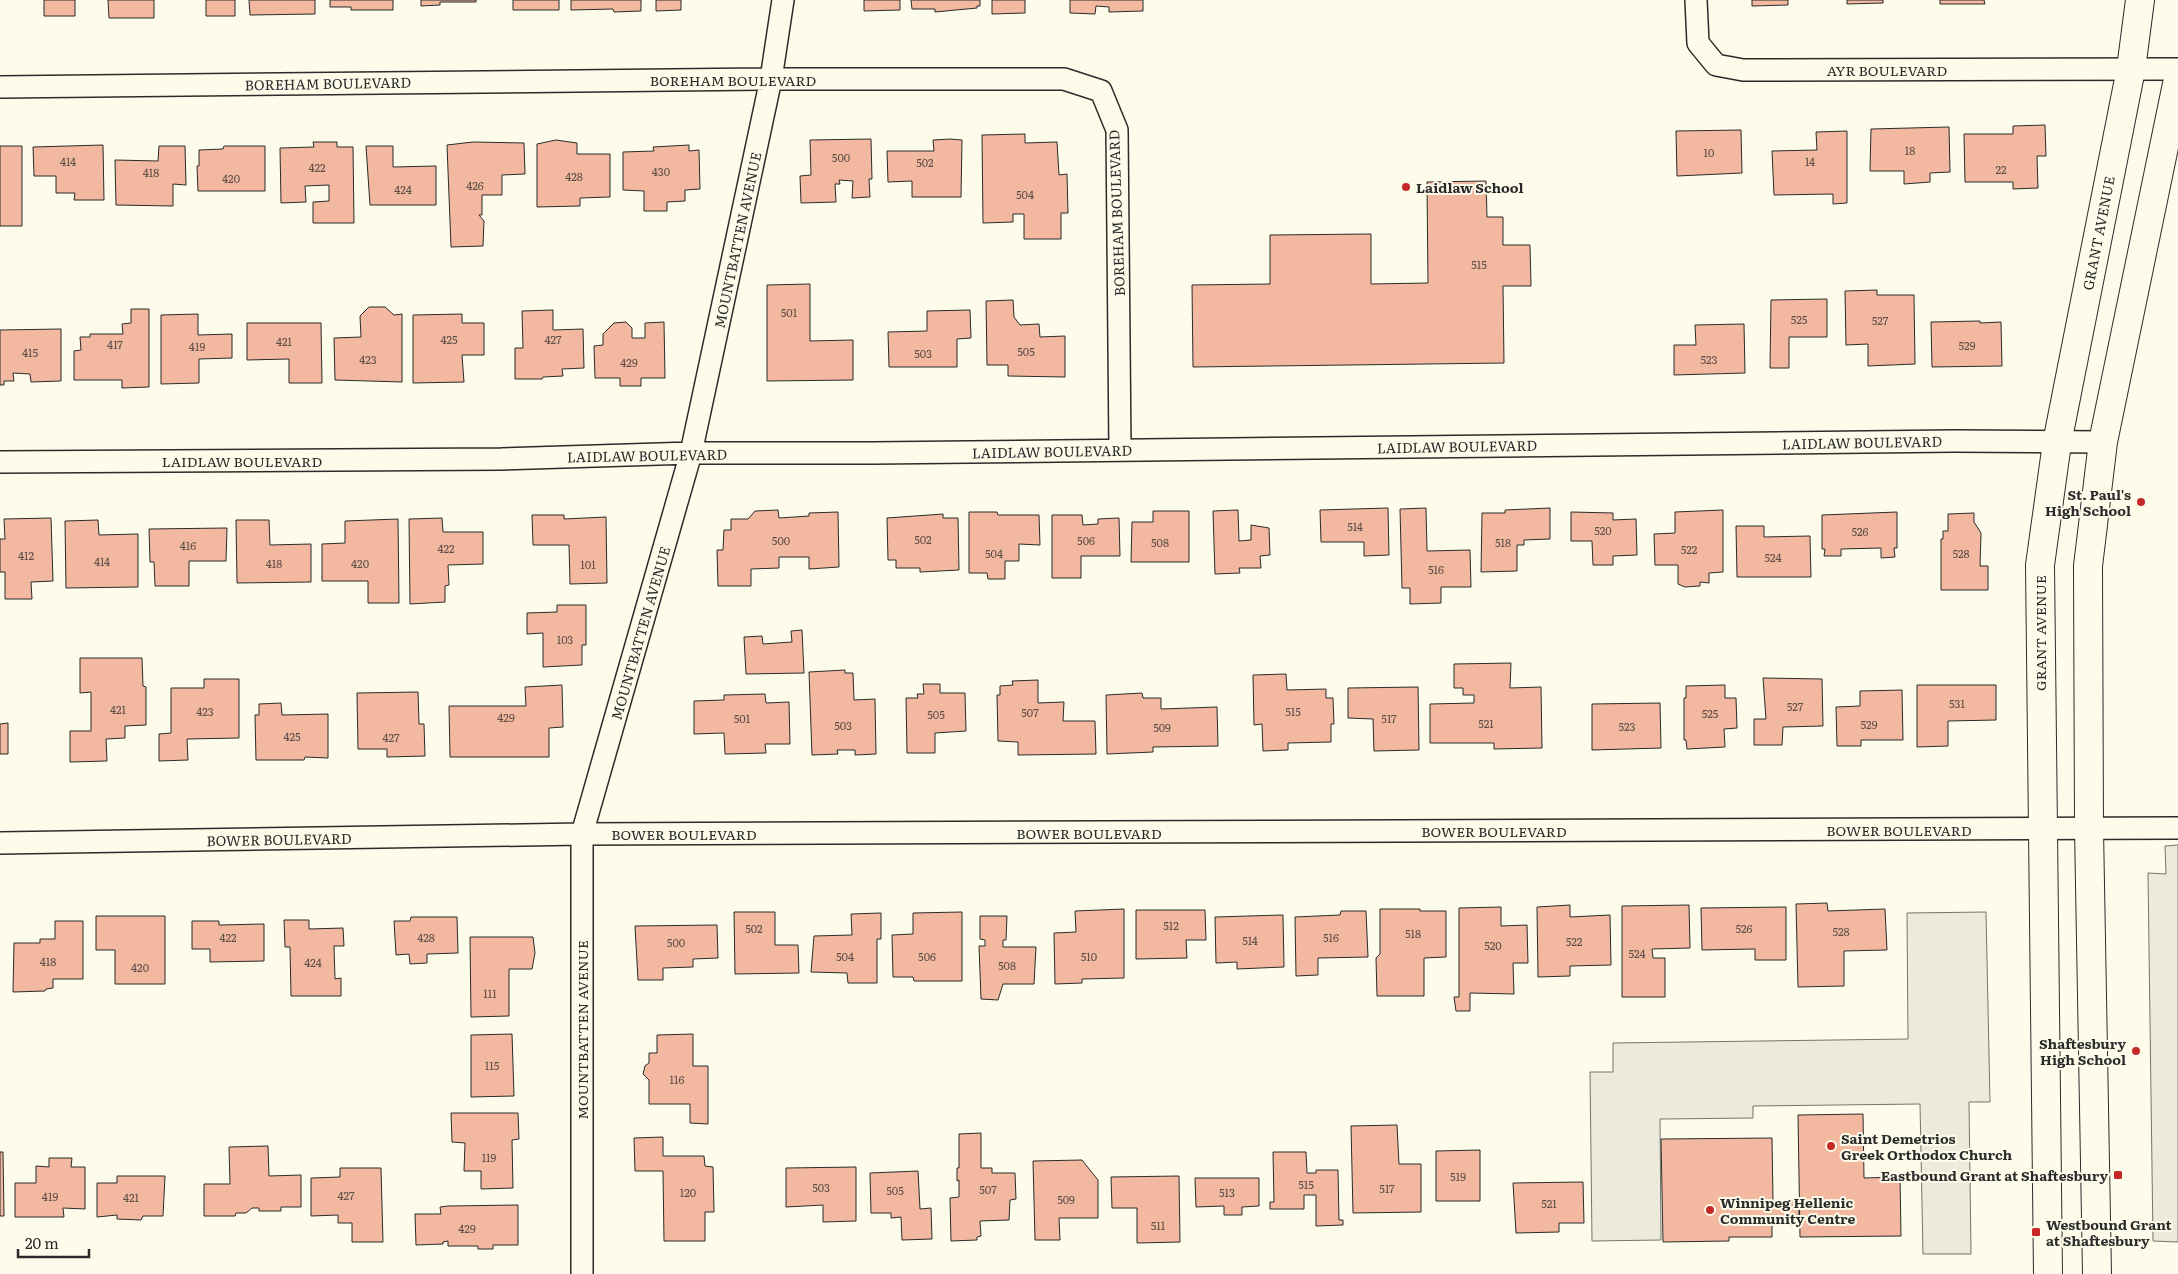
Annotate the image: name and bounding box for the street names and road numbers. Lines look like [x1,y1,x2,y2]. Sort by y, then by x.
street label: AYR BOULEVARD [1827,60,1947,80]
street label: BOREHAM BOULEVARD [650,70,817,90]
street label: BOREHAM BOULEVARD [245,72,412,94]
street label: BOREHAM BOULEVARD [1103,129,1129,297]
street label: MOUNTBATTEN AVENUE [709,150,765,330]
street label: GRANT AVENUE [2077,174,2119,292]
street label: LAIDLAW BOULEVARD [1782,431,1943,453]
street label: LAIDLAW BOULEVARD [1377,435,1538,457]
street label: LAIDLAW BOULEVARD [972,440,1133,462]
street label: LAIDLAW BOULEVARD [567,444,728,466]
street label: LAIDLAW BOULEVARD [162,451,322,471]
street label: MOUNTBATTEN AVENUE [606,544,674,722]
street label: GRANT AVENUE [2030,575,2050,691]
street label: BOWER BOULEVARD [1826,820,1972,840]
street label: BOWER BOULEVARD [1421,821,1567,841]
street label: BOWER BOULEVARD [1016,823,1162,843]
street label: BOWER BOULEVARD [611,824,757,844]
street label: BOWER BOULEVARD [206,828,352,850]
street label: MOUNTBATTEN AVENUE [572,940,592,1120]

